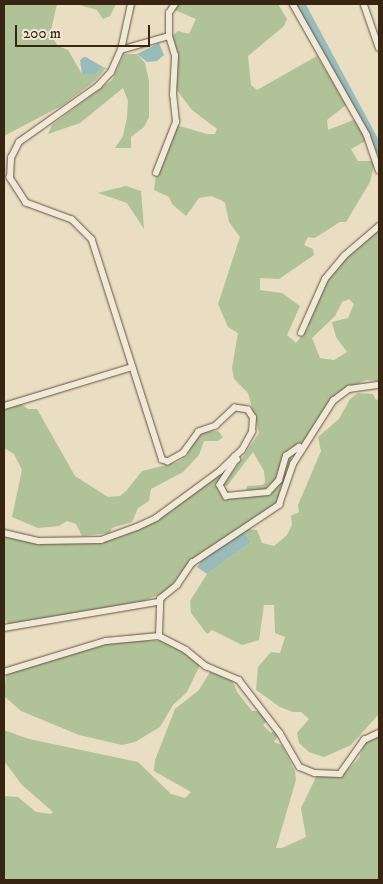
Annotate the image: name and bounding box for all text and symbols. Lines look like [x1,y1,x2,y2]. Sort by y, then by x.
scale bar [18,15,152,47]
text: 200 m [23,24,61,43]

